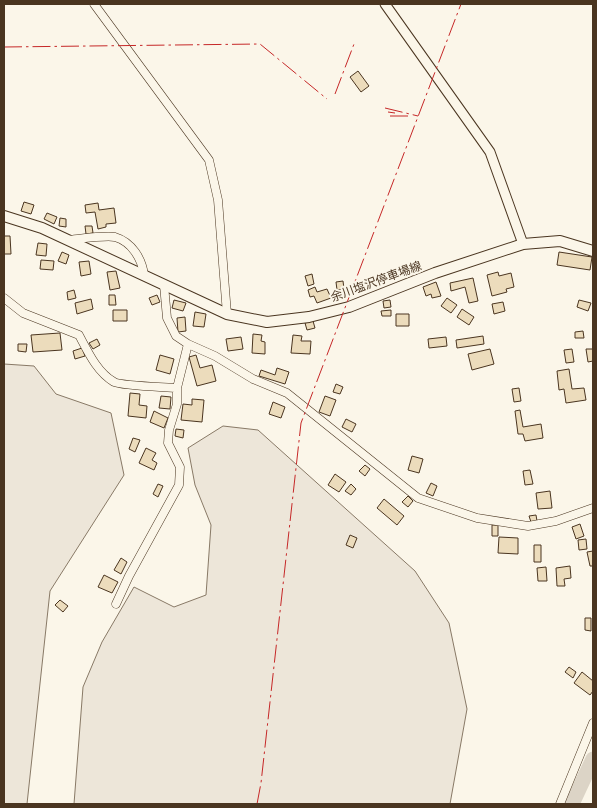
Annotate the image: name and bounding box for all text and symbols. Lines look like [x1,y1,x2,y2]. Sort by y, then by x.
street label: 余川塩沢停車場線 [328,258,424,304]

